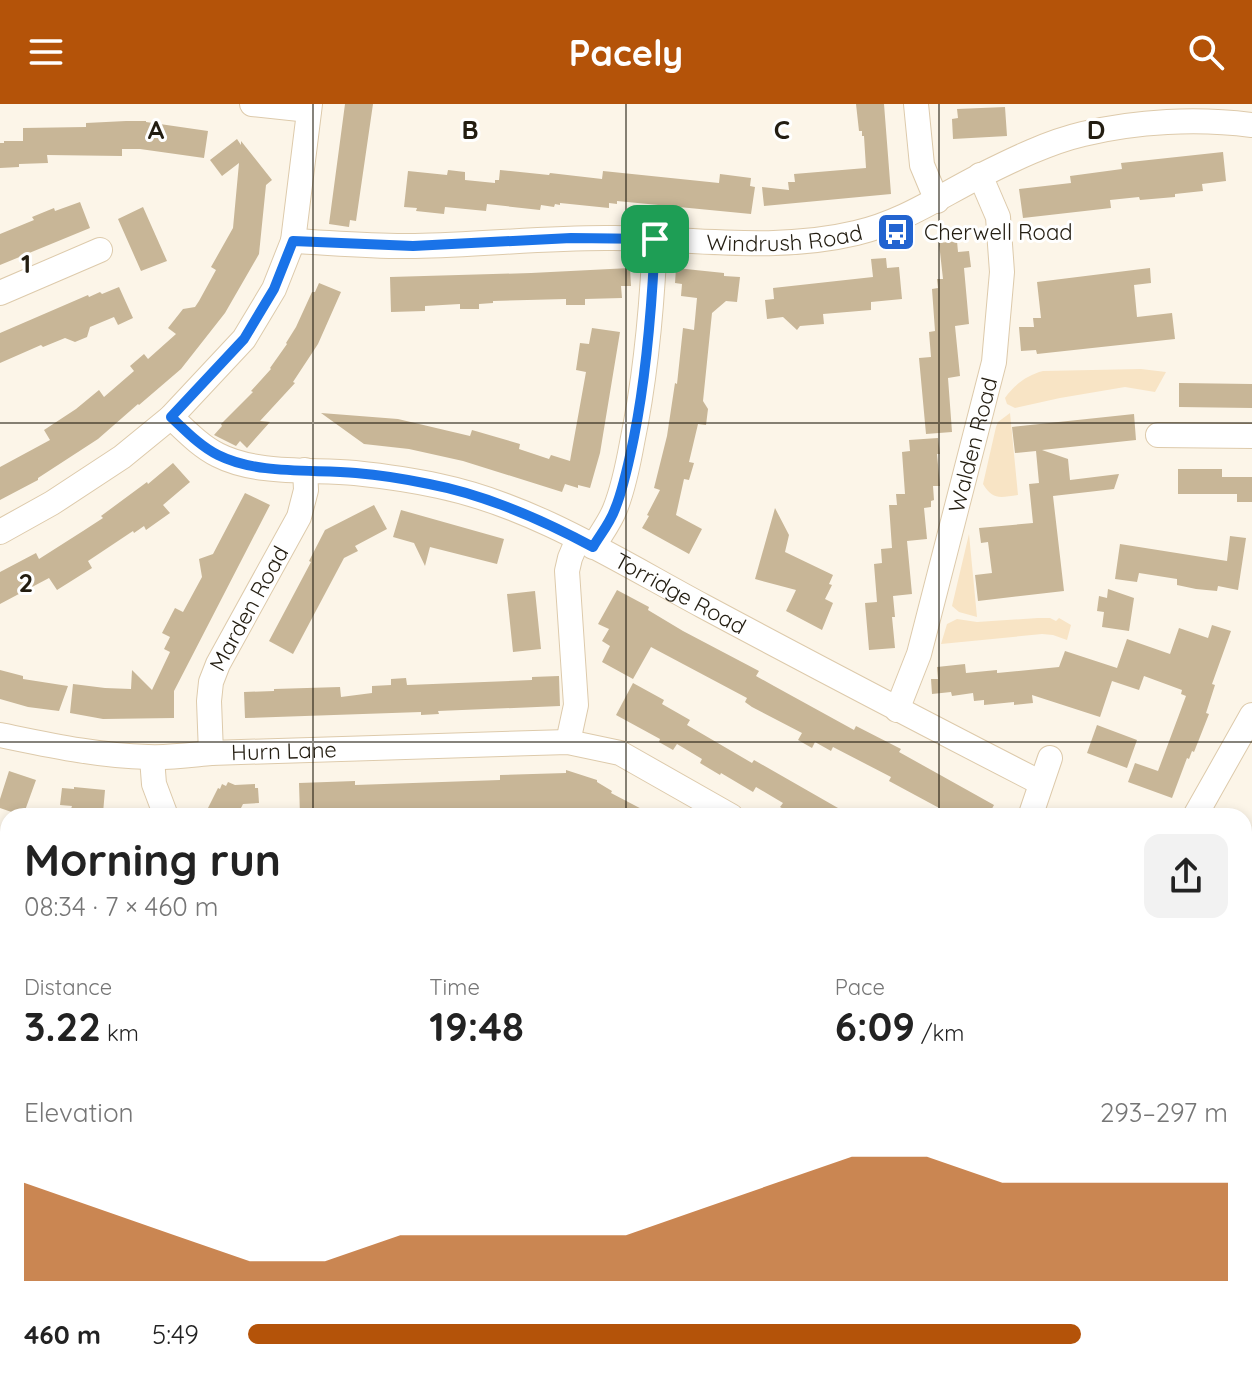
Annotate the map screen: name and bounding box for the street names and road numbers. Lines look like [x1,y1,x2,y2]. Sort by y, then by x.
street label: Windrush Road [706,218,865,257]
street label: Walden Road [942,374,1003,515]
street label: Marden Road [203,541,294,676]
street label: Torridge Road [610,546,751,640]
street label: Hurn Lane [231,735,337,766]

